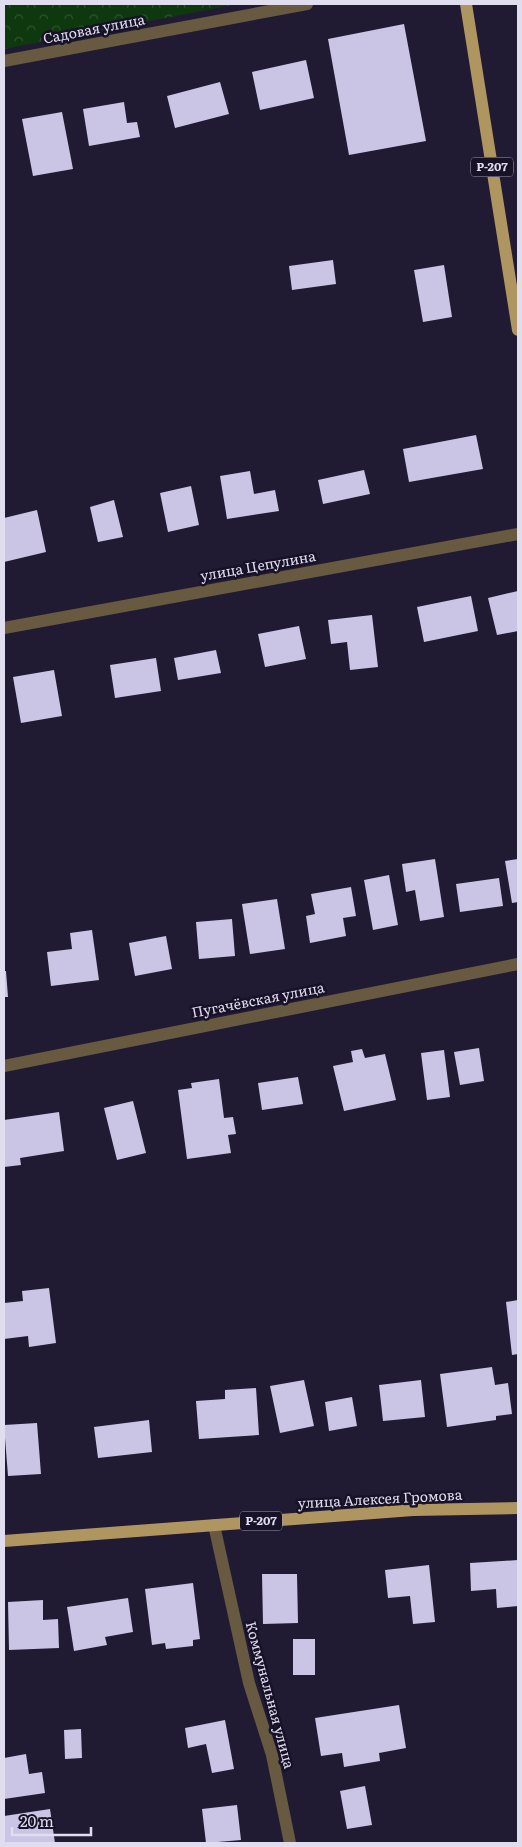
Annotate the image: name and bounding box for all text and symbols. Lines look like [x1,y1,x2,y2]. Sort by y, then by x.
street label: Садовая улица [41,8,147,48]
road number: Р-207 [471,158,513,176]
street label: улица Цепулина [198,545,318,585]
street label: Пугачёвская улица [190,976,326,1022]
street label: улица Алексея Громова [297,1484,463,1512]
road number: Р-207 [240,1512,282,1530]
street label: Коммунальная улица [242,1619,300,1771]
scale bar [12,1804,91,1836]
text: 20 m [20,1809,54,1832]

